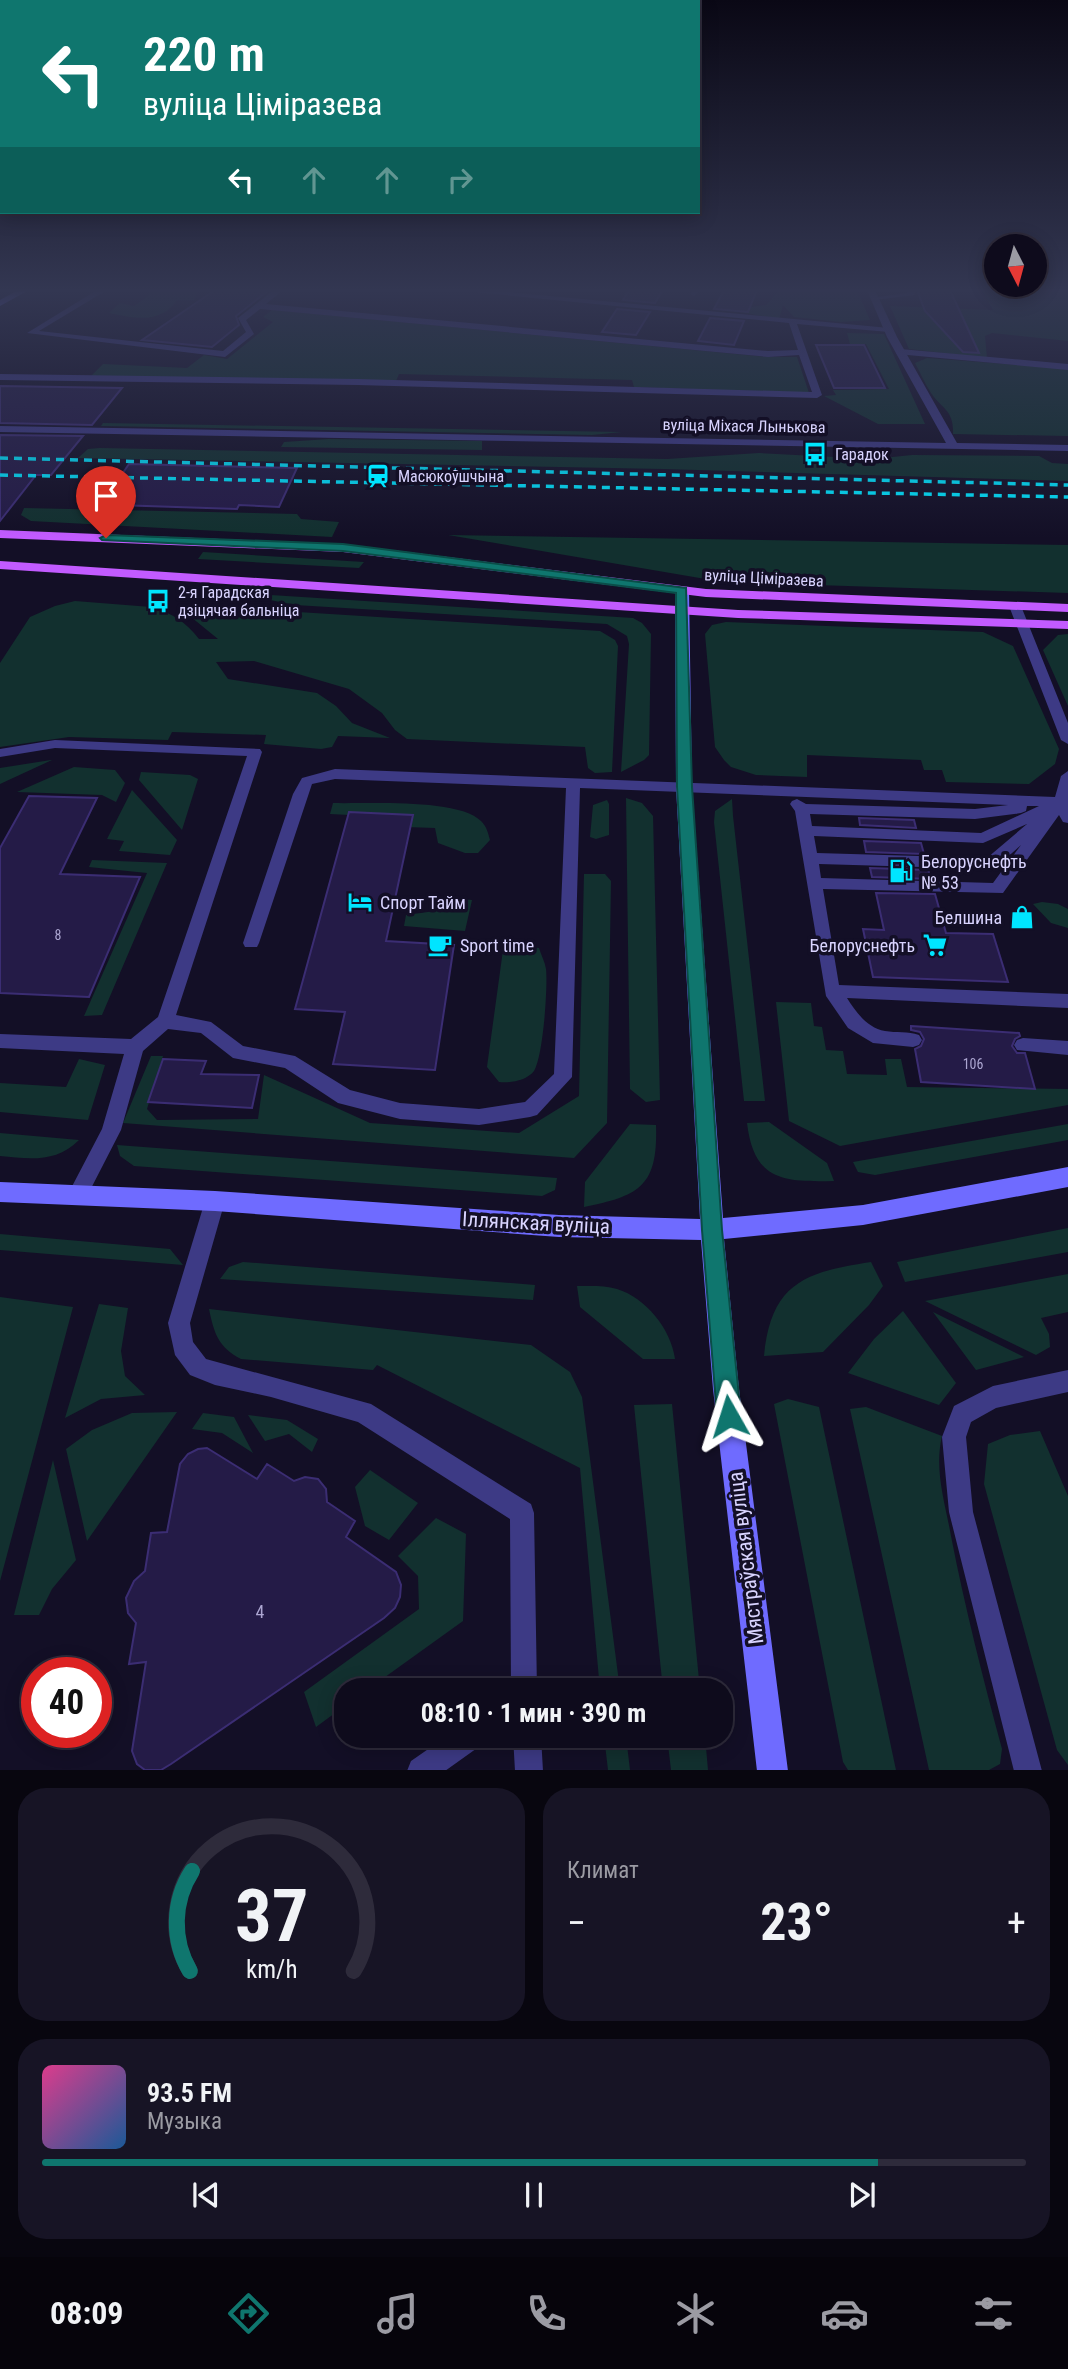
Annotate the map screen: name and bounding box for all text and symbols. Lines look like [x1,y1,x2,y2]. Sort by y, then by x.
text: 220 m [143,26,265,83]
icon: left [28,28,119,119]
text: вуліца Ціміразева [143,85,382,123]
icon: left [222,161,260,199]
icon: ahead [295,161,333,199]
icon: ahead [368,161,406,199]
icon: right [441,161,479,199]
north arrow [984,234,1046,298]
map controls [984,234,1047,297]
street label: вуліца Міхася Лынькова [662,415,826,437]
bus stop icon: Гарадок [801,440,829,468]
place label: Гарадок [835,445,889,464]
station icon: Масюкоўшчына [364,462,392,490]
pin [76,466,136,538]
place label: Масюкоўшчына [398,467,504,486]
icon: arrive [87,477,125,515]
street label: вуліца Ціміразева [704,565,824,591]
place label: 2-я Гарадская дзіцячая бальніца [178,583,299,620]
bus stop icon: 2-я Гарадская дзіцячая бальніца [144,587,172,615]
place label: Белоруснефть № 53 [921,851,1027,893]
fuel station icon: Белоруснефть № 53 [887,857,915,885]
hotel icon: Спорт Тайм [346,888,374,916]
place label: Спорт Тайм [380,892,466,913]
shop icon: Белшина [1008,903,1036,931]
place label: Белшина [935,907,1002,928]
house number: 8 [55,927,62,943]
cafe icon: Sport time [426,931,454,959]
supermarket icon: Белоруснефть [921,931,949,959]
place label: Sport time [460,935,534,956]
place label: Белоруснефть [809,935,915,956]
house number: 106 [963,1056,983,1072]
street label: Іллянская вуліца [462,1207,610,1239]
position arrow [692,1379,766,1453]
street label: Мястраўская вуліца [724,1470,768,1646]
house number: 4 [256,1601,265,1622]
speed limit sign: 40 [21,1657,112,1748]
text: 08:10 · 1 мин · 390 m [421,1698,646,1728]
text: Климат [567,1857,639,1884]
text: 37 [235,1873,308,1959]
text: 23° [760,1892,833,1953]
text: − [567,1901,586,1945]
text: + [1007,1901,1026,1945]
text: km/h [246,1954,297,1983]
text: 93.5 FM [147,2078,232,2108]
text: Музыка [147,2108,222,2135]
icon: previous [187,2176,225,2214]
icon: pause [515,2176,553,2214]
icon: next [843,2176,881,2214]
icon: directions [224,2289,273,2338]
icon: music [373,2289,422,2338]
icon: phone [522,2289,571,2338]
icon: climate [671,2289,720,2338]
icon: car [820,2289,869,2338]
icon: filters [969,2289,1018,2338]
text: 08:09 [50,2294,123,2332]

